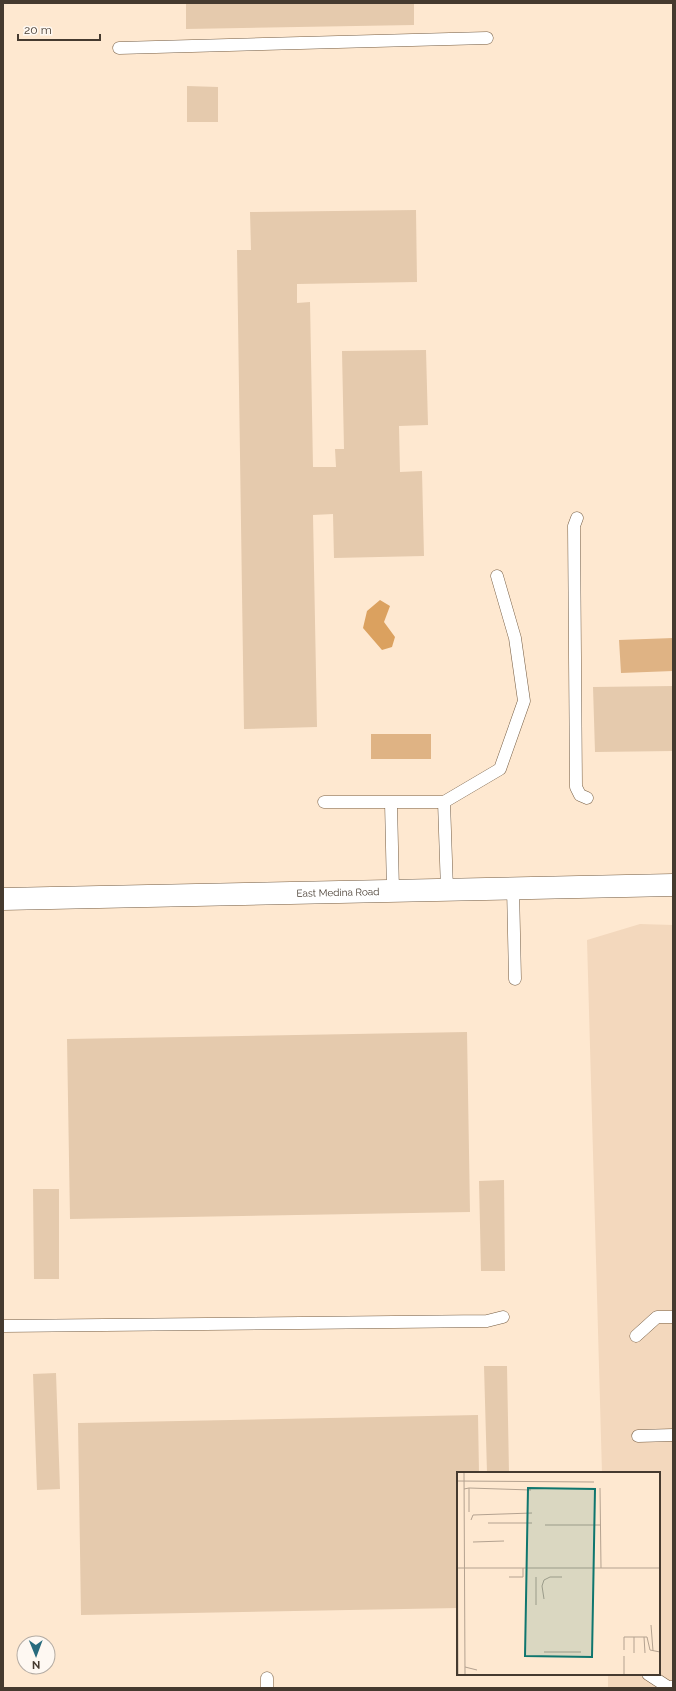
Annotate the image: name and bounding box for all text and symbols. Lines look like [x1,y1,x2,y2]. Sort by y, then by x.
scale bar [18,16,100,42]
text: 20 m [24,23,52,37]
street label: East Medina Road [296,886,380,899]
inset map [457,1472,660,1675]
north arrow [16,1635,56,1675]
text: N [32,1658,40,1671]

